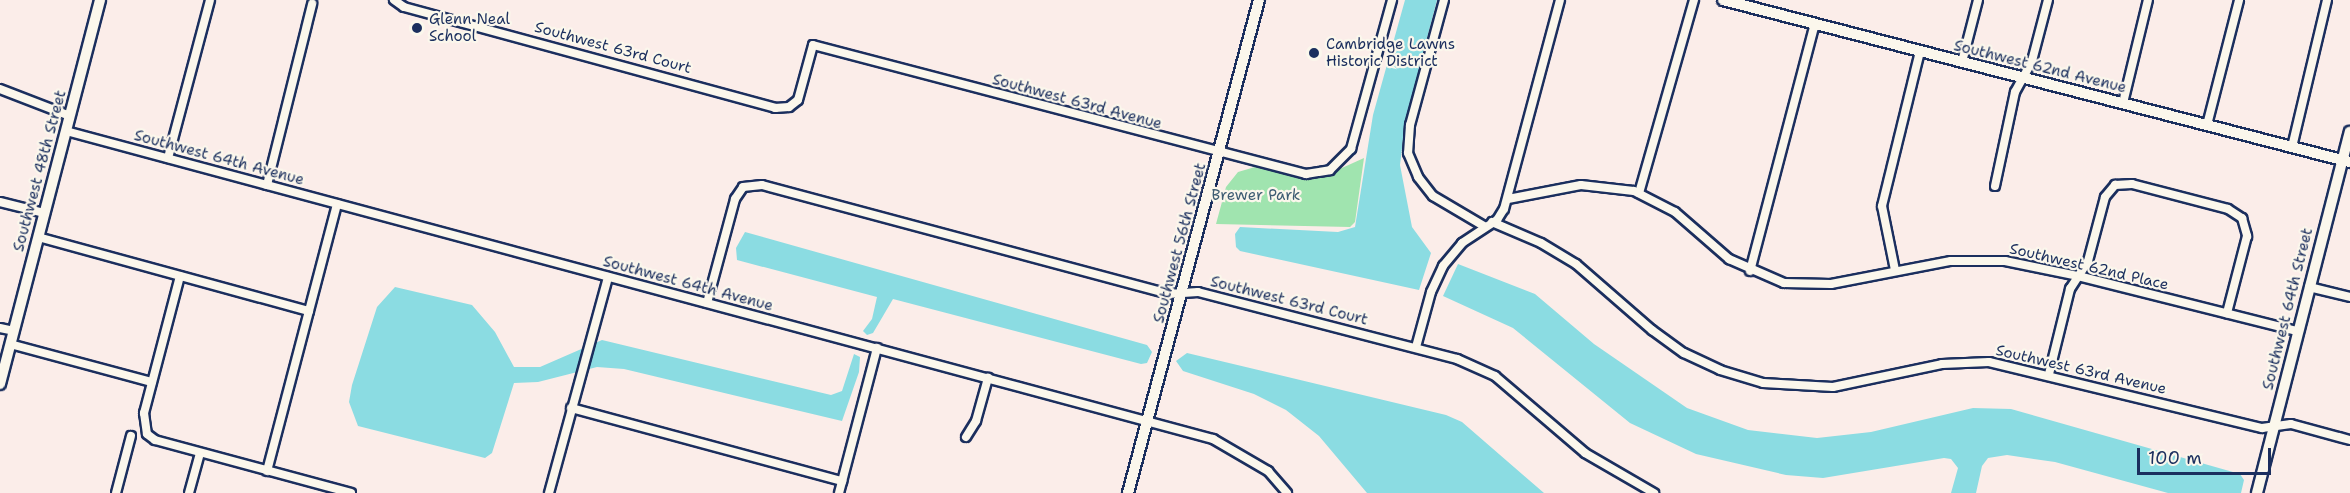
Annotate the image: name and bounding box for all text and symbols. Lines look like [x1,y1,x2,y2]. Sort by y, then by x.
place label: Glenn Neal School [429,10,510,45]
street label: Southwest 63rd Court [533,18,693,78]
marker: Glenn Neal School [410,21,424,35]
place label: Cambridge Lawns Historic District [1326,35,1455,70]
street label: Southwest 62nd Avenue [1952,37,2128,97]
marker: Cambridge Lawns Historic District [1307,46,1321,60]
street label: Southwest 63rd Avenue [990,71,1164,133]
street label: Southwest 48th Street [10,88,70,254]
street label: Southwest 64th Avenue [132,127,306,189]
street label: Southwest 56th Street [1150,161,1210,325]
park label: Brewer Park [1212,187,1300,205]
street label: Southwest 64th Street [2259,226,2317,392]
street label: Southwest 62nd Place [2008,240,2170,294]
street label: Southwest 64th Avenue [601,253,775,315]
street label: Southwest 63rd Court [1208,273,1370,329]
street label: Southwest 63rd Avenue [1994,342,2168,398]
scale bar [2140,436,2274,474]
text: 100 m [2148,446,2202,470]

